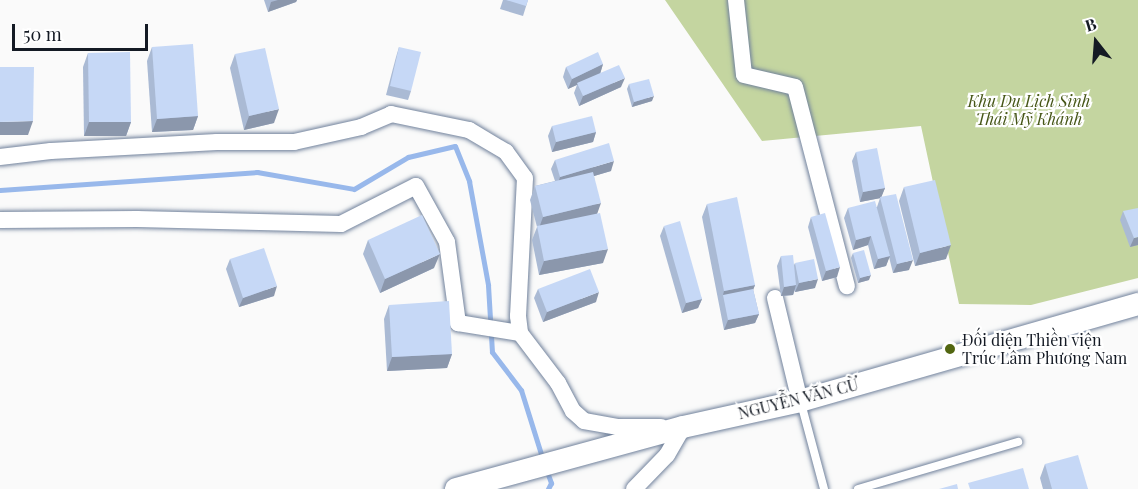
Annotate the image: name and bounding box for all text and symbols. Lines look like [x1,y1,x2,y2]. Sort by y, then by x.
scale bar [15,12,152,50]
north arrow [1066,12,1126,72]
text: B [1082,13,1099,36]
text: 50 m [23,22,62,46]
park label: Khu Du Lịch Sinh Thái Mỹ Khánh [968,91,1090,129]
place label: Đối diện Thiền viện Trúc Lâm Phương Nam [962,330,1127,368]
marker: Đối diện Thiền viện Trúc Lâm Phương Nam [943,342,957,356]
street label: NGUYỄN VĂN CỪ [736,375,860,423]

